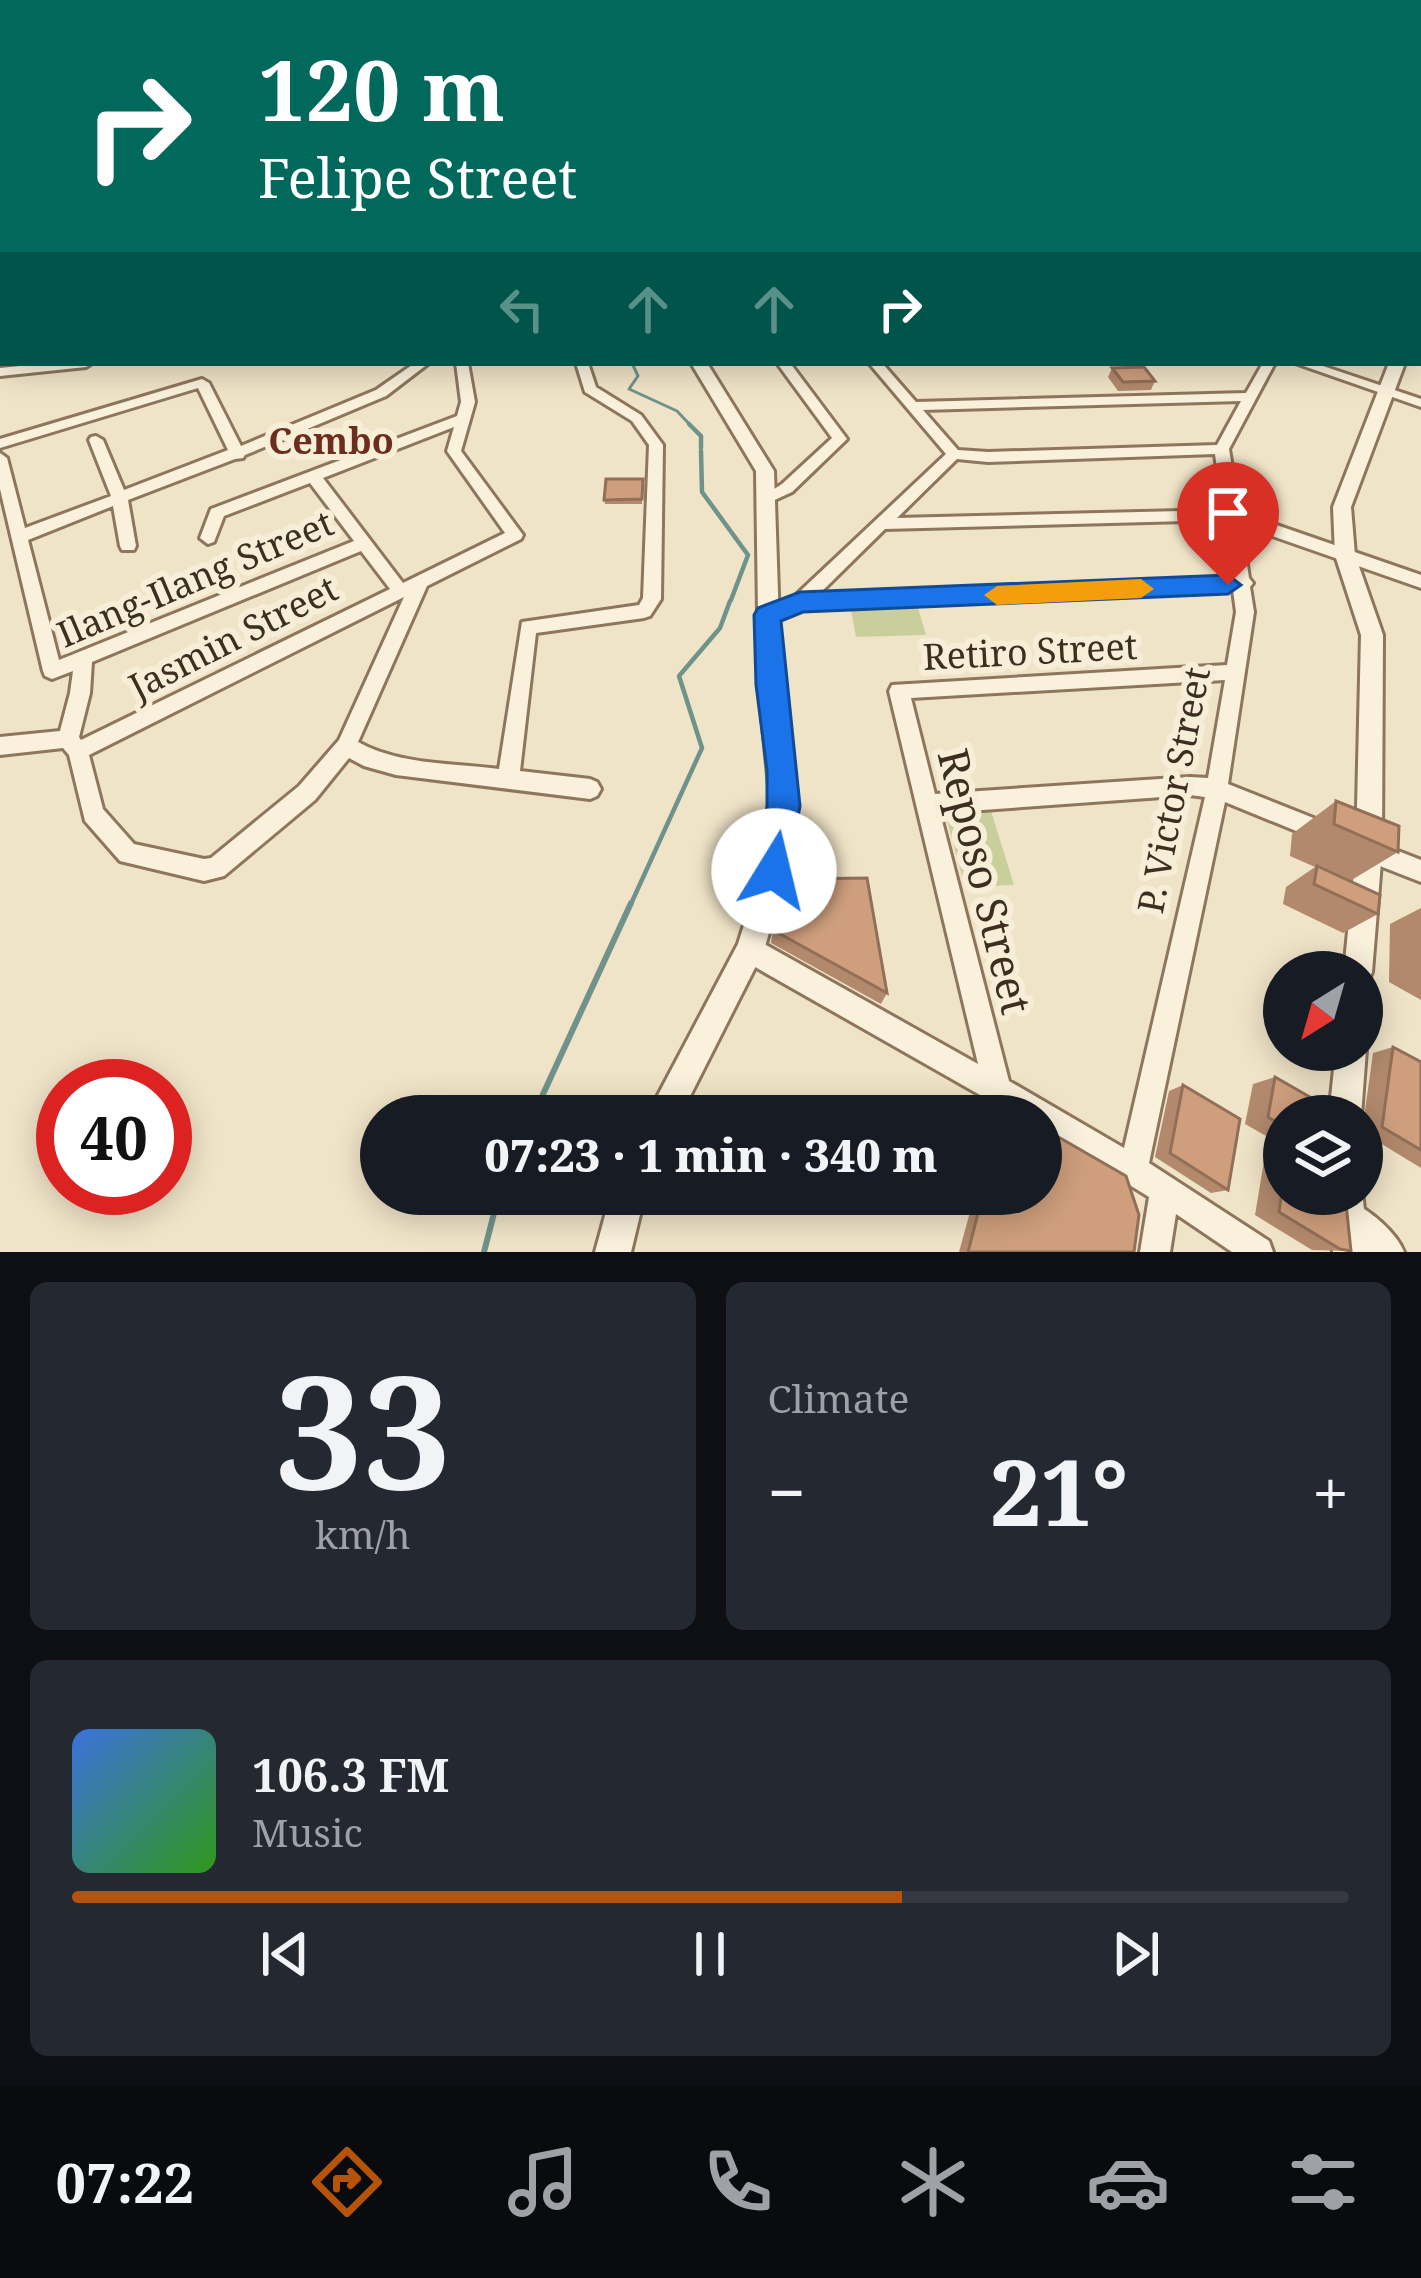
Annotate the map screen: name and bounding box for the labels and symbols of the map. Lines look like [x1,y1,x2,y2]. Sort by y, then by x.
district label: Cembo [268,416,394,465]
pin [1177,462,1279,585]
street label: Ilang-Ilang Street [49,498,341,658]
street label: Jasmin Street [119,563,346,711]
street label: Retiro Street [922,621,1138,681]
street label: P. Victor Street [1125,663,1221,917]
street label: Reposo Street [926,742,1046,1020]
position arrow [711,808,837,934]
north arrow [1263,951,1383,1071]
speed limit sign: 40 [36,1059,192,1215]

